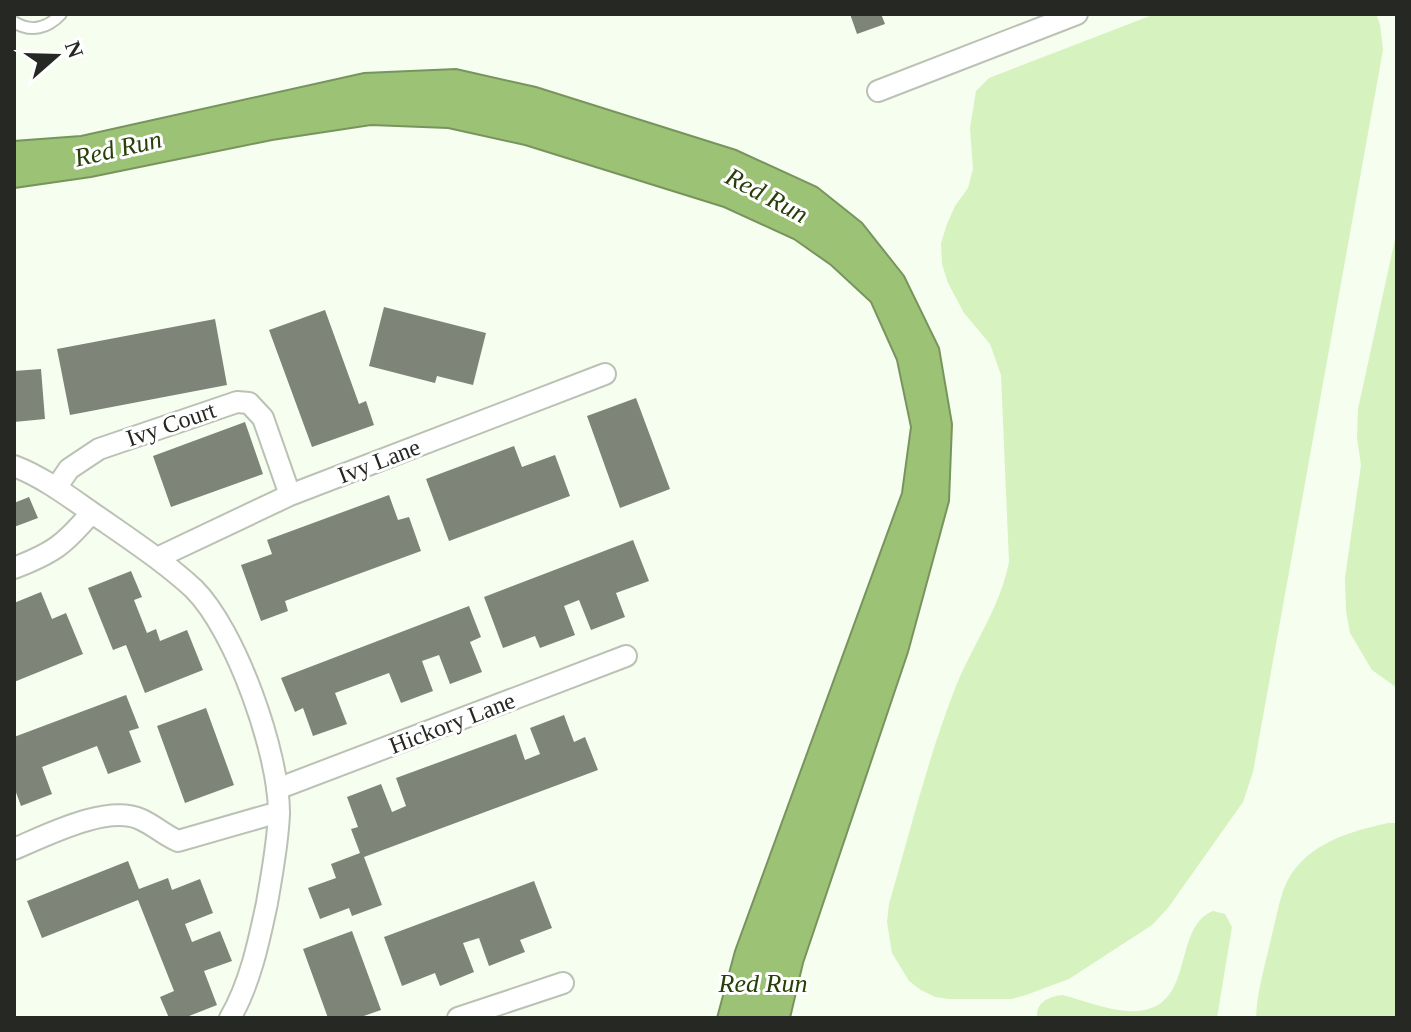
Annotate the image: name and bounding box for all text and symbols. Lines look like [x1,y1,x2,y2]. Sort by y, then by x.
north arrow [16,16,96,96]
text: N [60,38,89,61]
water label: Red Run [71,124,165,173]
water label: Red Run [720,161,813,229]
street label: Ivy Court [123,397,219,451]
street label: Ivy Lane [334,433,424,489]
street label: Hickory Lane [385,687,519,759]
water label: Red Run [718,969,807,998]

